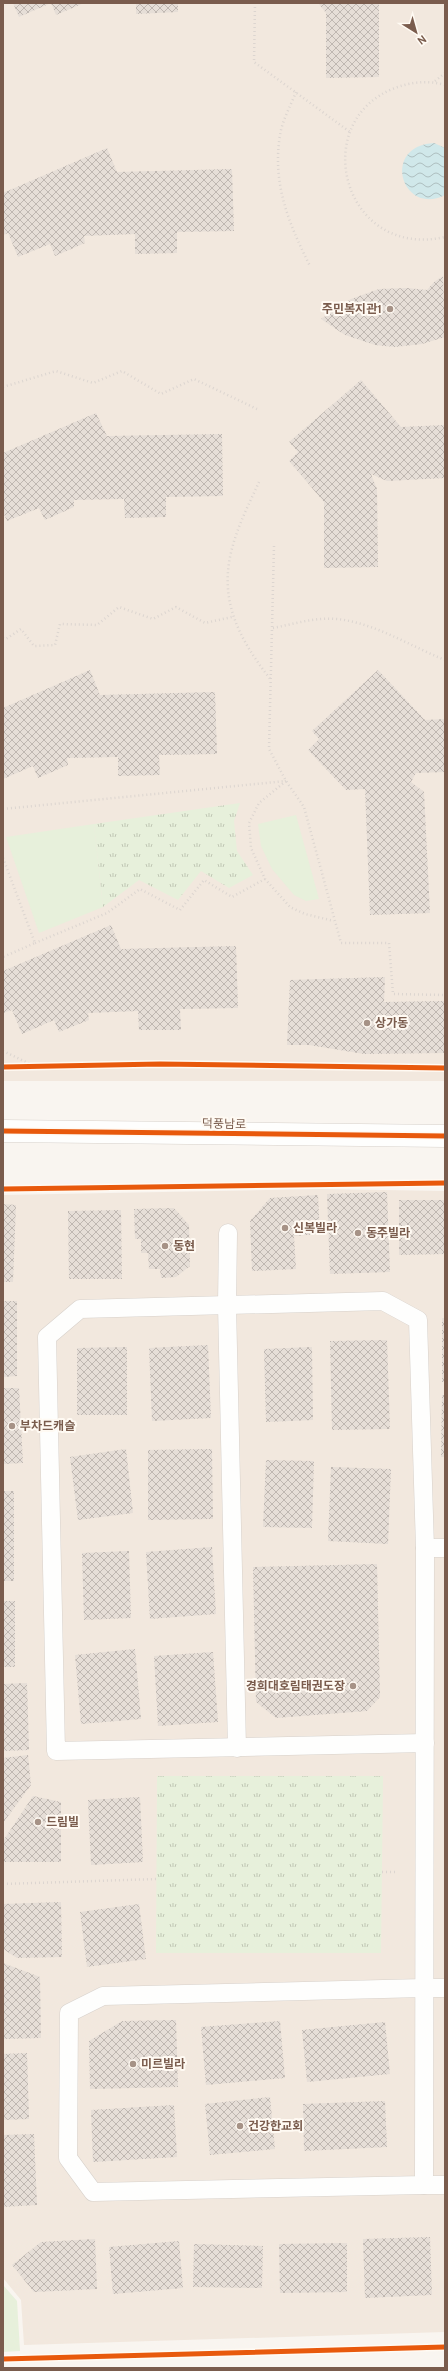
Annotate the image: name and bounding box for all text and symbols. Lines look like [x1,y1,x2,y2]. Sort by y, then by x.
north arrow [396,12,436,52]
text: N [414,31,429,47]
place label: 주민복지관1 [322,302,382,318]
marker: 주민복지관1 [385,304,395,314]
place label: 상가동 [375,1016,408,1032]
marker: 상가동 [362,1018,372,1028]
street label: 덕풍남로 [202,1117,246,1133]
place label: 신복빌라 [293,1221,337,1237]
marker: 신복빌라 [280,1223,290,1233]
place label: 동주빌라 [366,1226,410,1242]
marker: 동주빌라 [353,1228,363,1238]
place label: 동현 [173,1239,195,1255]
marker: 동현 [160,1241,170,1251]
place label: 부차드캐슬 [20,1419,75,1435]
marker: 부차드캐슬 [7,1421,17,1431]
place label: 경희대호림태권도장 [246,1679,345,1695]
marker: 경희대호림태권도장 [348,1681,358,1691]
place label: 드림빌 [46,1815,79,1831]
marker: 드림빌 [33,1817,43,1827]
place label: 미르빌라 [141,2057,185,2073]
marker: 미르빌라 [128,2059,138,2069]
place label: 건강한교회 [248,2119,303,2135]
marker: 건강한교회 [235,2121,245,2131]

